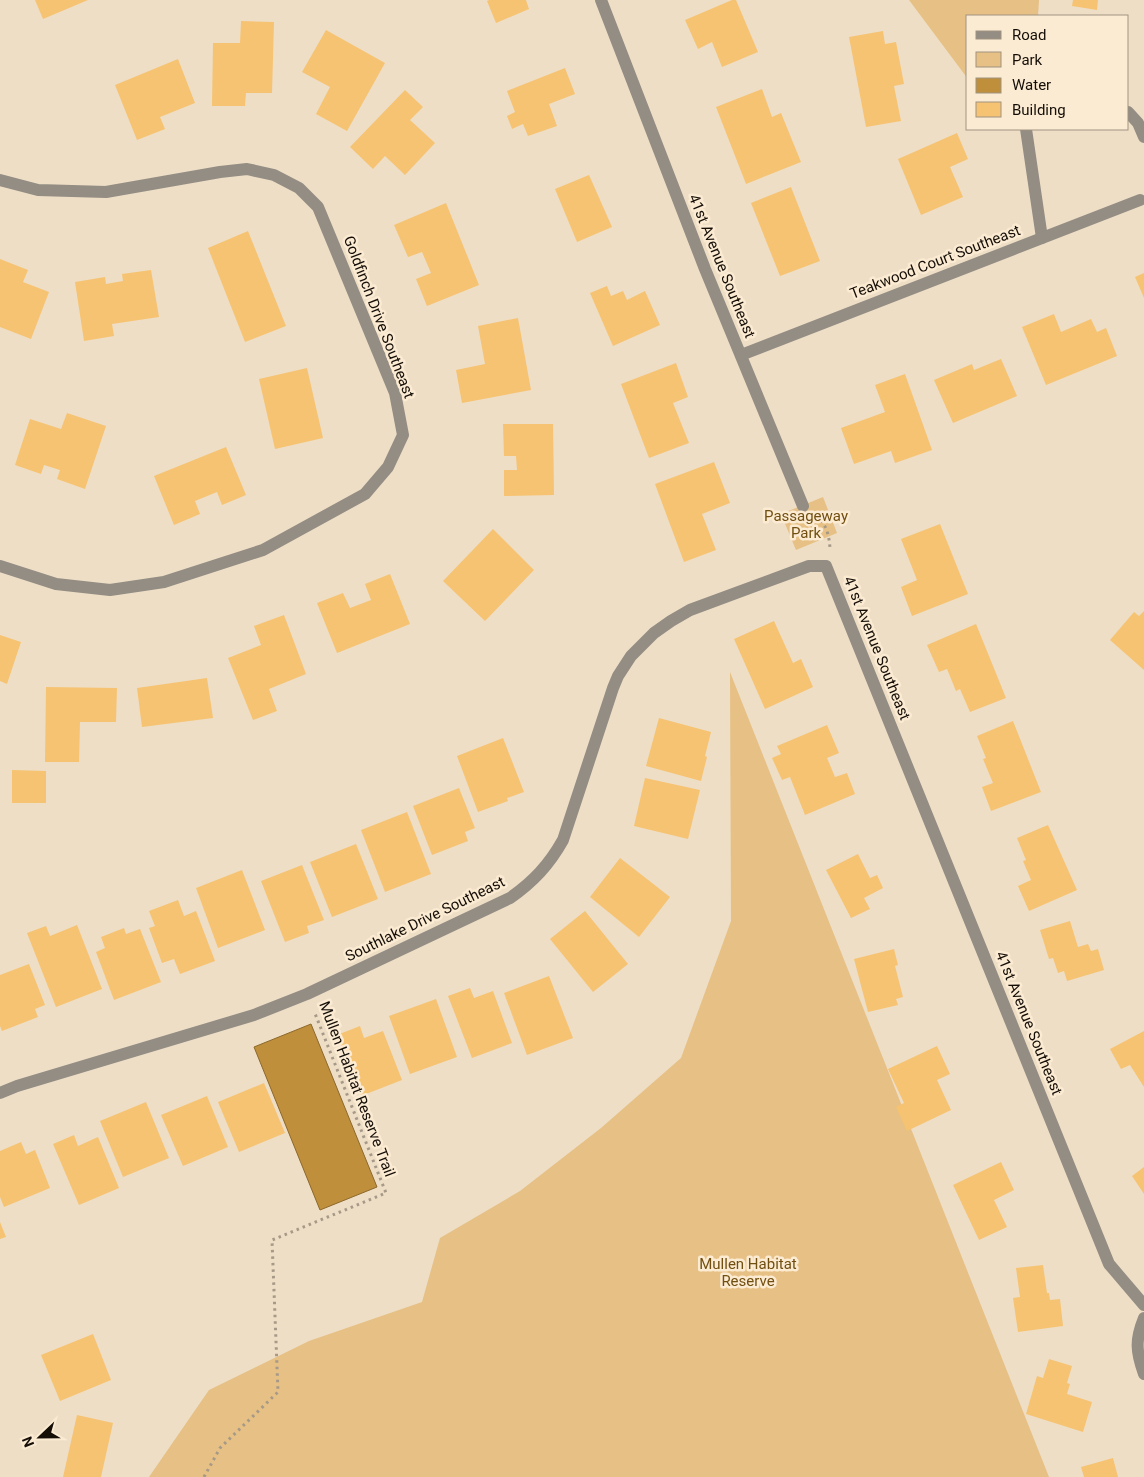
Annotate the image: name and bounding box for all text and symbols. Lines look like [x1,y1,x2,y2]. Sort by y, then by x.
legend [966,15,1129,130]
text: Road [1012,26,1046,44]
text: Park [1012,51,1043,69]
text: Water [1012,76,1051,94]
text: Building [1012,101,1066,119]
street label: 41st Avenue Southeast [685,191,759,341]
street label: Teakwood Court Southeast [847,221,1023,303]
street label: Goldfinch Drive Southeast [340,233,418,401]
park label: Passageway Park [764,507,848,542]
street label: 41st Avenue Southeast [840,573,914,723]
street label: Southlake Drive Southeast [342,873,508,965]
street label: 41st Avenue Southeast [992,948,1066,1098]
street label: Mullen Habitat Reserve Trail [315,999,399,1179]
park label: Mullen Habitat Reserve [699,1255,797,1290]
north arrow [15,1412,65,1462]
text: N [19,1434,37,1449]

